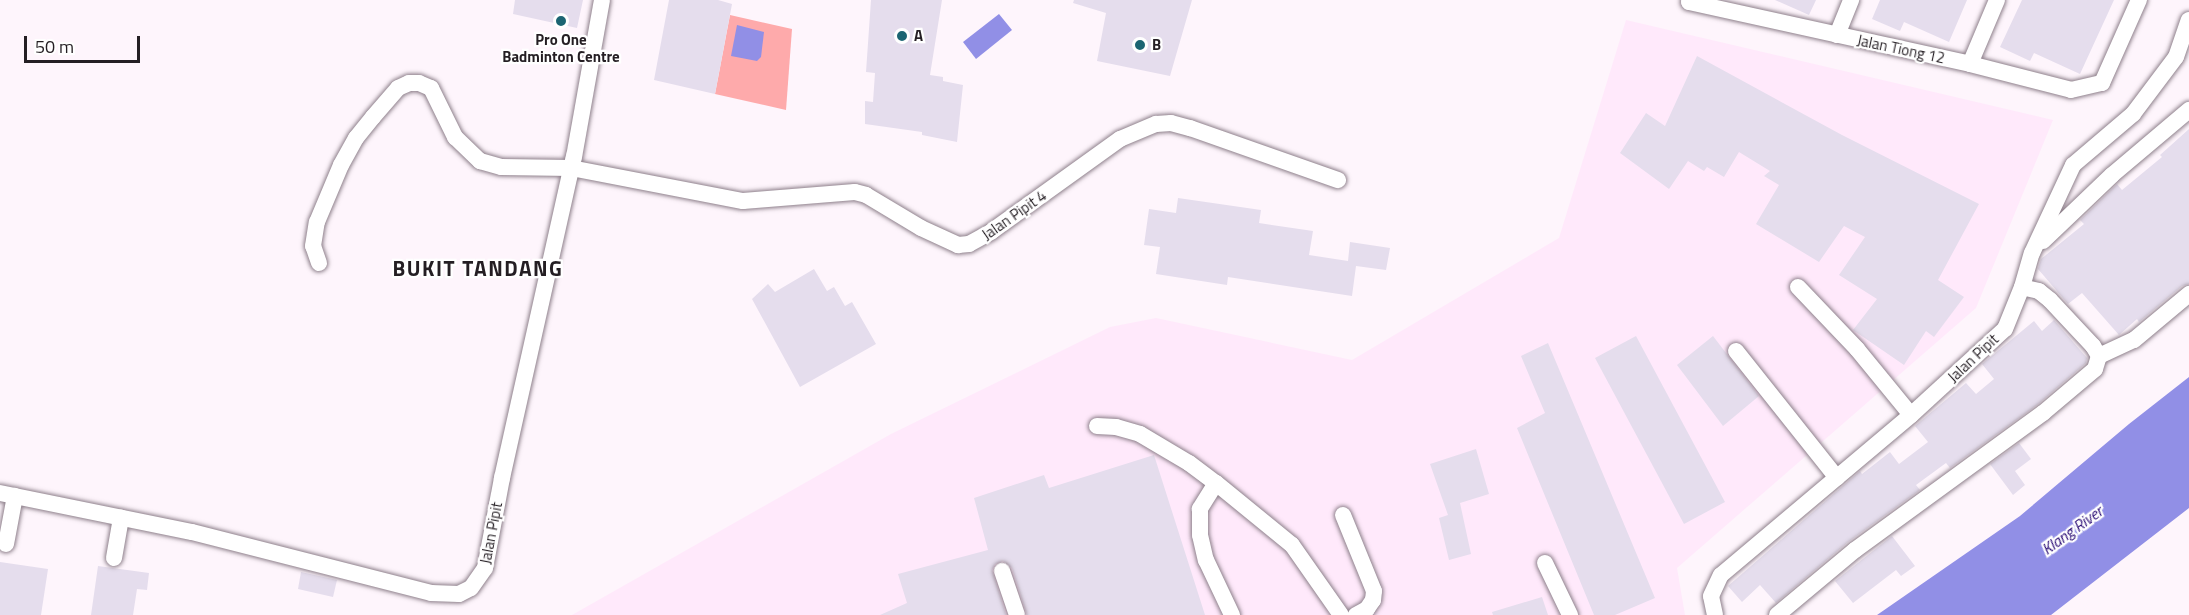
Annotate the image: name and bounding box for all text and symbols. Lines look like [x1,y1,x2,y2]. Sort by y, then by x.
marker: Pro One Badminton Centre [554,14,568,28]
scale bar [27,24,142,62]
place label: A [914,27,923,45]
marker: A [895,29,909,43]
place label: Pro One Badminton Centre [502,30,620,65]
street label: Jalan Tiong 12 [1856,31,1946,67]
text: 50 m [35,33,74,60]
place label: B [1152,36,1161,54]
marker: B [1133,38,1147,52]
street label: Jalan Pipit 4 [978,186,1050,244]
district label: BUKIT TANDANG [393,255,563,281]
street label: Jalan Pipit [1944,330,2002,386]
street label: Jalan Pipit [476,500,506,566]
water label: Klang River [2038,501,2106,559]

